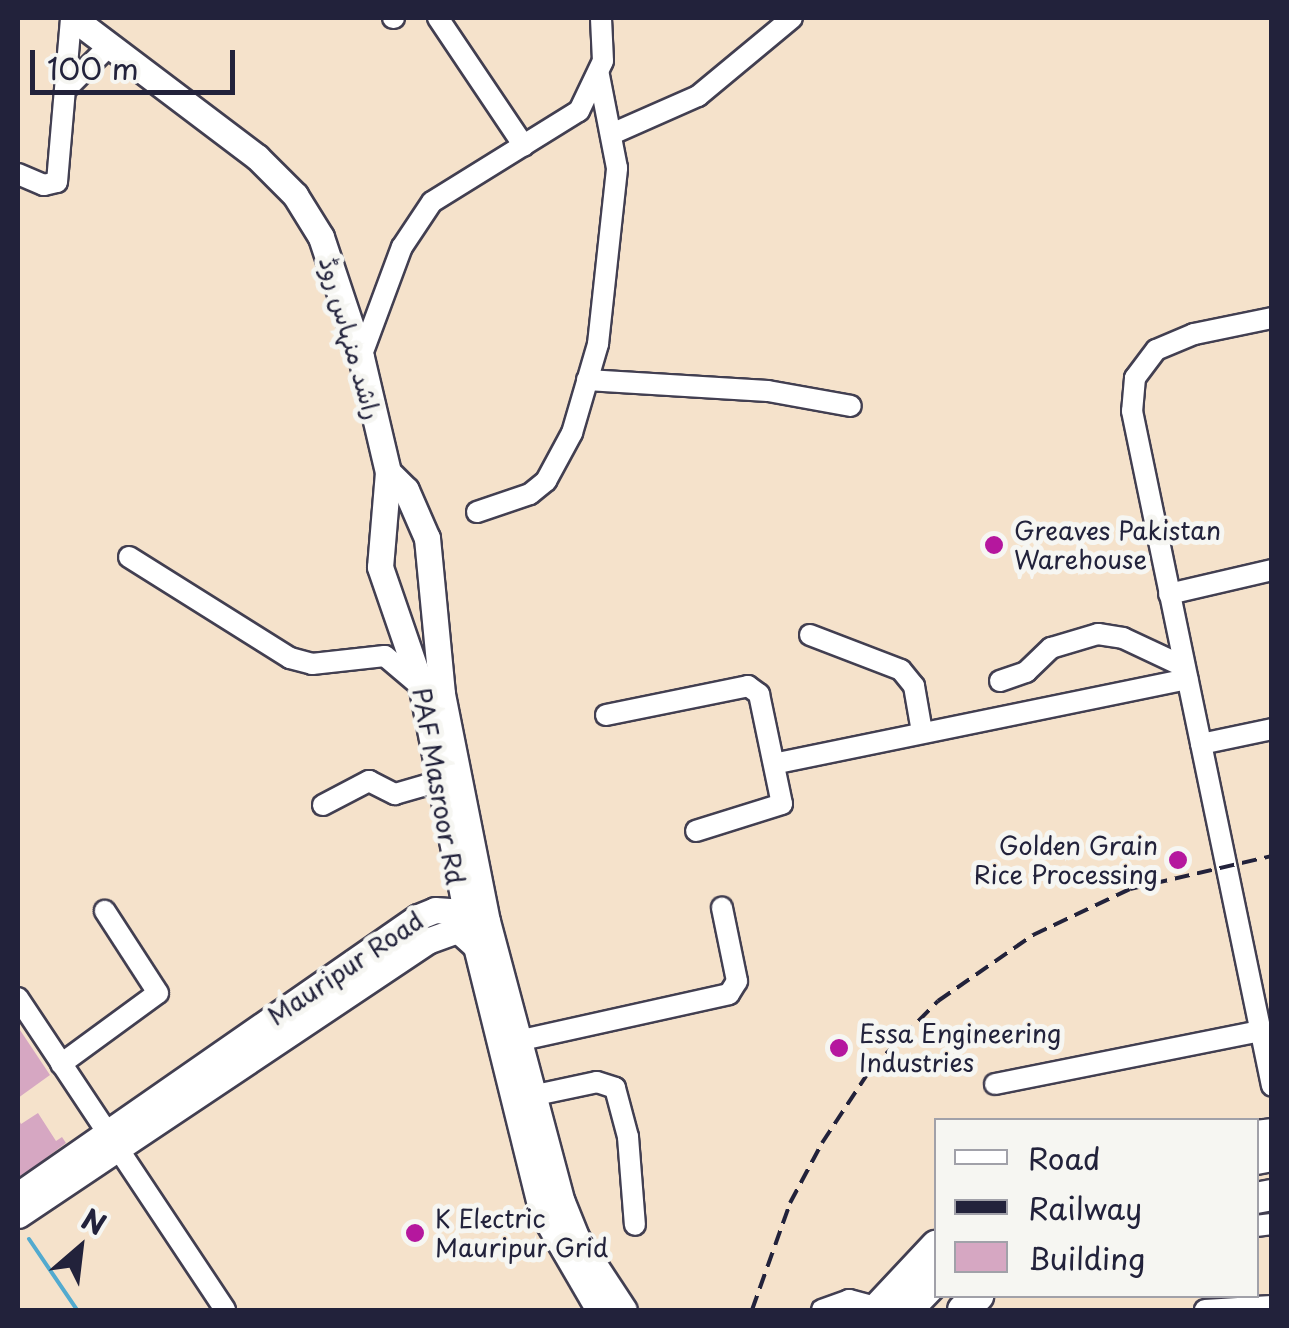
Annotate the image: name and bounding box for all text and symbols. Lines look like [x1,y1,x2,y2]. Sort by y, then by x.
scale bar [35,30,240,92]
text: 100 m [47,45,139,90]
street label: راشد منہاس روڈ [313,253,389,423]
place label: Greaves Pakistan Warehouse [1014,516,1221,575]
marker: Greaves Pakistan Warehouse [983,534,1005,556]
street label: PAF Masroor Rd [407,687,471,885]
place label: Golden Grain Rice Processing [975,831,1158,890]
marker: Golden Grain Rice Processing [1167,849,1189,871]
street label: Mauripur Road [261,905,429,1031]
place label: Essa Engineering Industries [859,1019,1061,1078]
marker: Essa Engineering Industries [828,1037,850,1059]
legend [934,1118,1259,1298]
text: Road [1028,1135,1101,1180]
text: Railway [1028,1185,1142,1230]
text: N [74,1197,114,1245]
north arrow [30,1198,130,1298]
place label: K Electric Mauripur Grid [435,1204,610,1263]
marker: K Electric Mauripur Grid [404,1222,426,1244]
text: Building [1028,1235,1145,1280]

